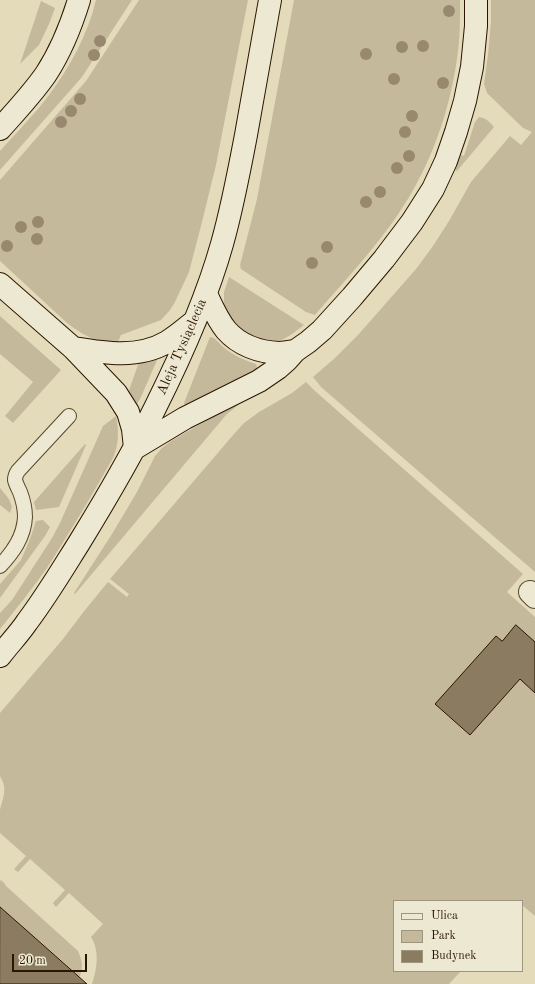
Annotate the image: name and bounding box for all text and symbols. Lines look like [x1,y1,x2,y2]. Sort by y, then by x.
street label: Aleja Tysiąclecia [153,296,211,398]
legend [393,900,523,972]
text: Ulica [431,910,458,922]
text: Park [431,930,456,942]
scale bar [14,946,89,972]
text: Budynek [431,950,477,962]
text: 20 m [19,955,46,967]

